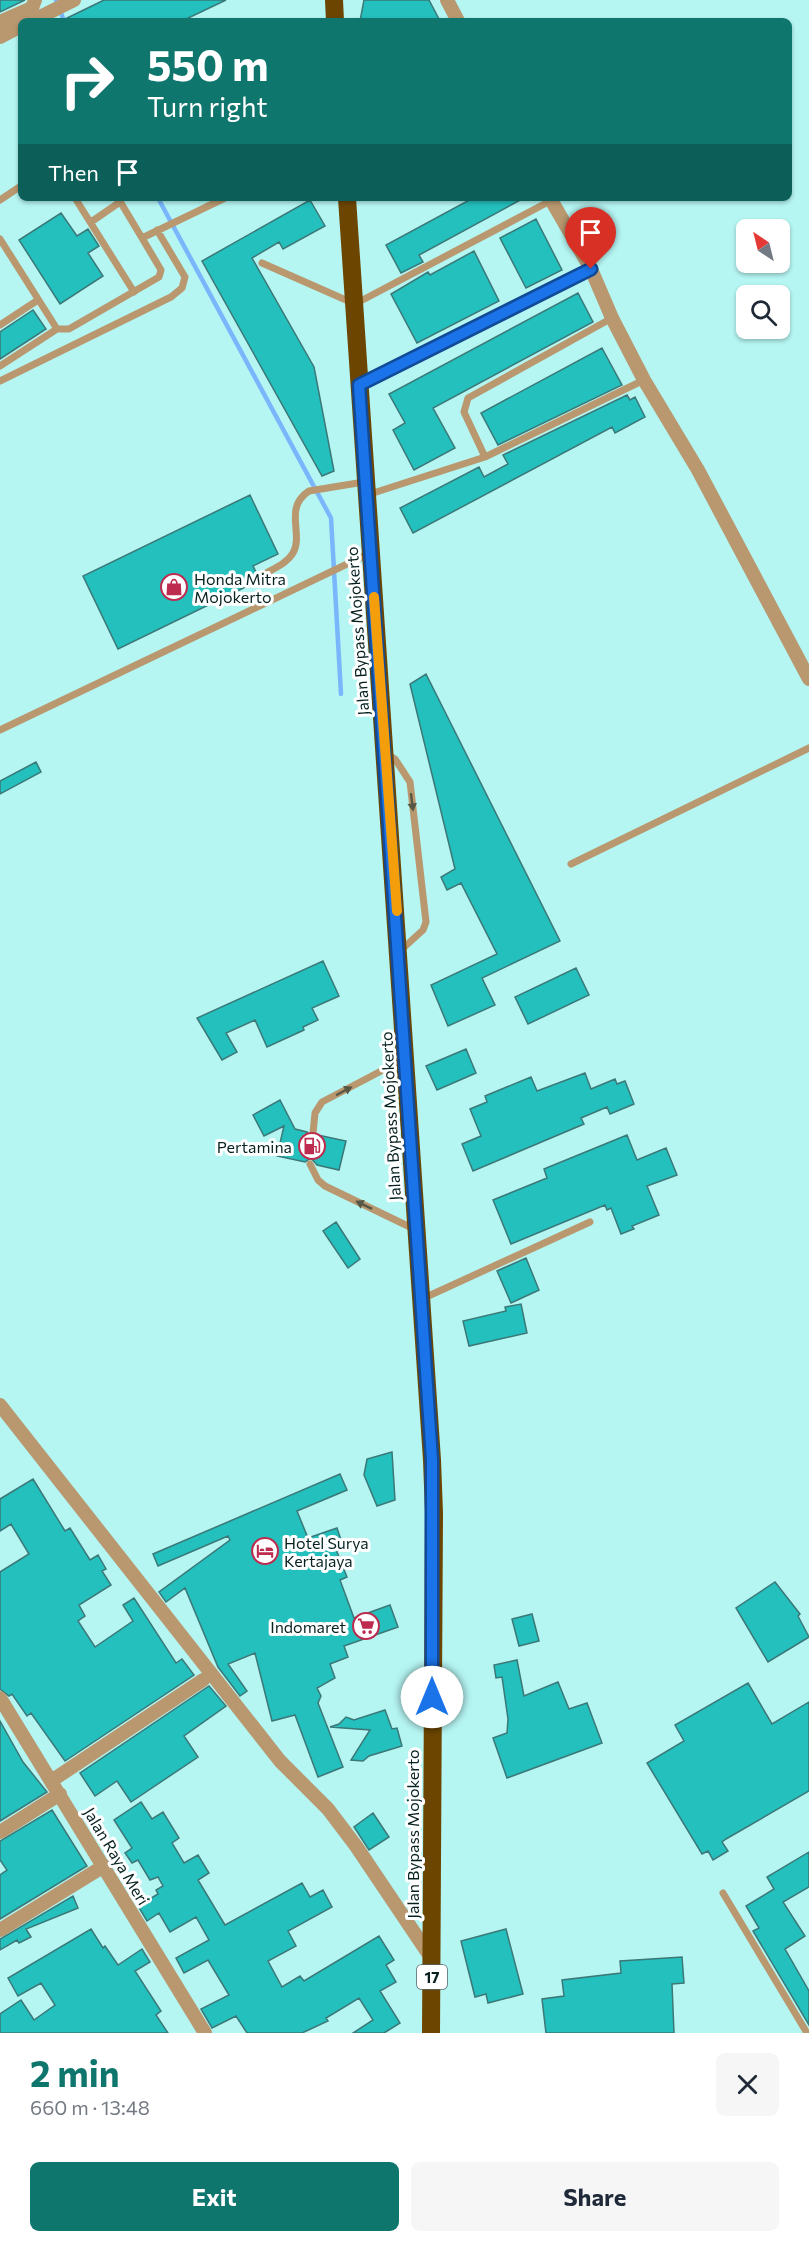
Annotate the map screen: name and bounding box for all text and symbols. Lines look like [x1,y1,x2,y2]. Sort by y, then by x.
text: 550 m [147,38,269,90]
icon: right [48,42,126,120]
text: Turn right [147,90,267,123]
icon: arrive [111,156,144,189]
text: Then [48,159,99,186]
pin [565,207,616,269]
icon: arrive [574,216,607,249]
north arrow [736,219,790,273]
map controls [736,219,790,339]
button: search [736,285,790,339]
street label: Jalan Bypass Mojokerto [342,546,372,716]
place label: Honda Mitra Mojokerto [194,569,286,606]
shop icon: Honda Mitra Mojokerto [159,572,189,602]
one-way arrow [408,793,417,812]
street label: Jalan Bypass Mojokerto [376,1031,404,1201]
one-way arrow [336,1086,353,1095]
fuel station icon: Pertamina [297,1131,327,1161]
place label: Pertamina [217,1137,292,1156]
one-way arrow [355,1200,372,1209]
place label: Hotel Surya Kertajaya [284,1533,369,1570]
hotel icon: Hotel Surya Kertajaya [250,1536,280,1566]
supermarket icon: Indomaret [351,1611,381,1641]
place label: Indomaret [270,1617,346,1636]
position arrow [400,1665,464,1729]
street label: Jalan Bypass Mojokerto [403,1749,422,1919]
street label: Jalan Raya Meri [80,1804,154,1908]
road number: 17 [417,1965,447,1989]
text: 2 min [30,2050,120,2094]
button: close [716,2053,779,2116]
text: 660 m · 13:48 [30,2095,150,2119]
button: Exit [30,2162,399,2231]
button: Share [411,2162,779,2231]

